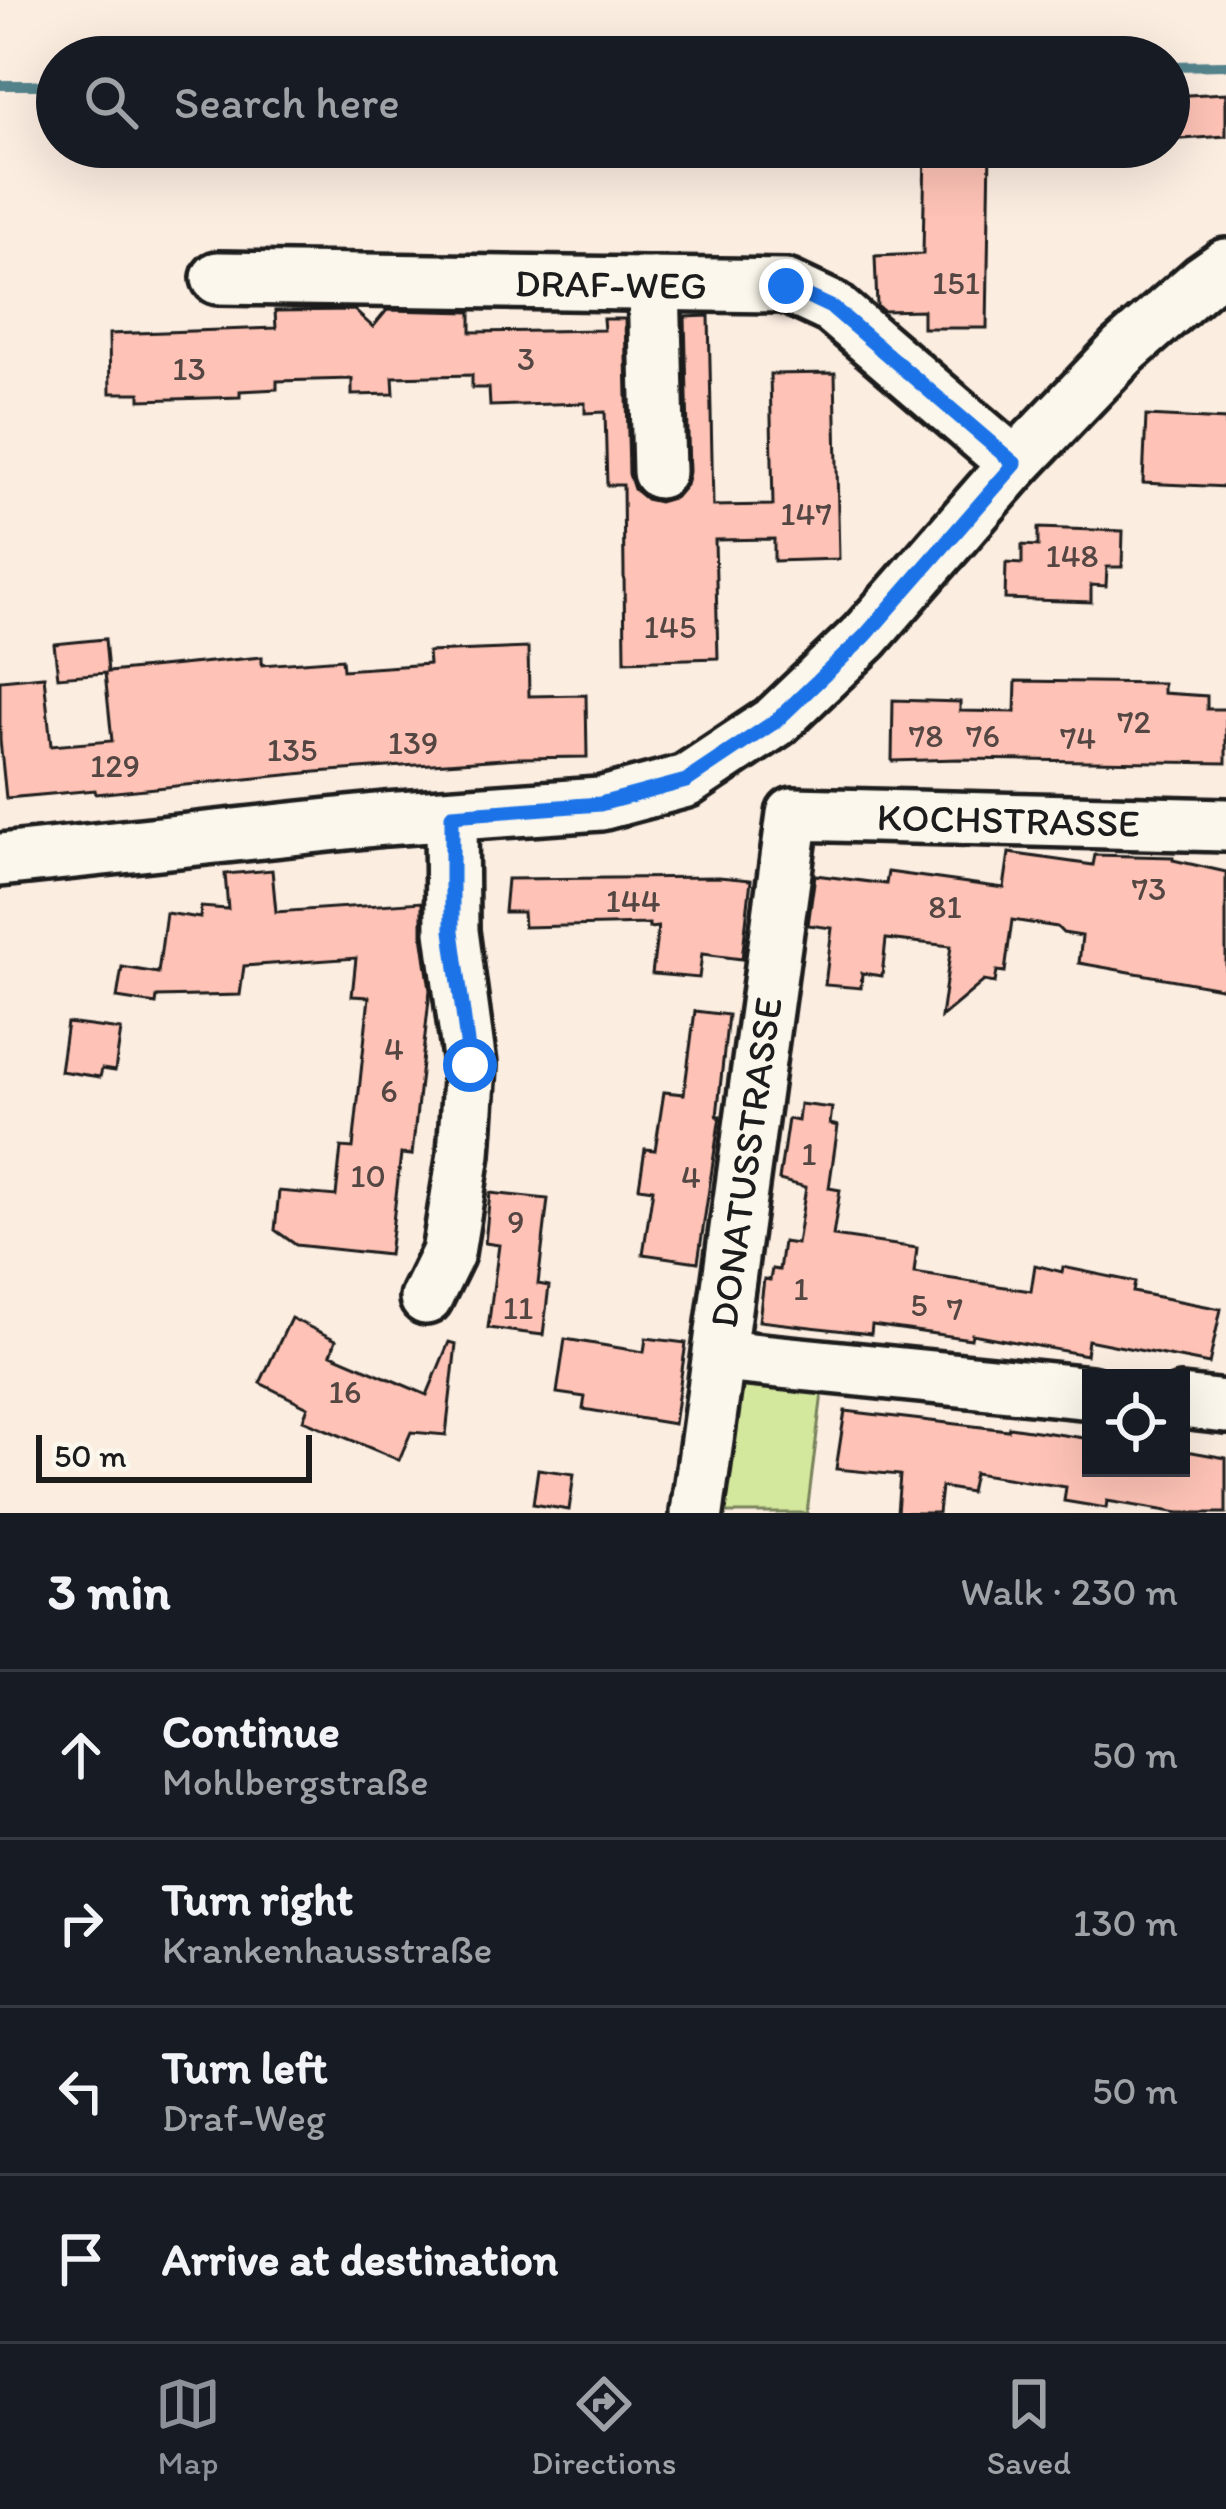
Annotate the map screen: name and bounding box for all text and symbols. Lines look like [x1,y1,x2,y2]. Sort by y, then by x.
search box [36,36,1190,168]
icon: search [78,69,144,135]
text: Search here [174,75,400,129]
street label: DRAF-WEG [514,259,708,309]
route end [759,259,813,313]
house number: 151 [932,263,980,302]
house number: 3 [517,339,535,378]
house number: 13 [172,349,206,388]
house number: 147 [780,494,832,533]
house number: 148 [1045,536,1099,575]
house number: 145 [644,607,696,646]
house number: 72 [1117,702,1151,741]
house number: 78 [909,716,943,755]
house number: 76 [966,716,1000,755]
house number: 74 [1060,718,1096,757]
house number: 139 [388,723,438,762]
house number: 135 [267,730,317,769]
house number: 129 [90,746,140,785]
street label: KOCHSTRASSE [876,793,1140,847]
house number: 73 [1132,869,1166,908]
house number: 144 [606,881,661,920]
house number: 81 [928,887,962,926]
street label: DONATUSSTRASSE [700,994,792,1331]
house number: 4 [384,1029,404,1068]
route start [443,1038,497,1092]
house number: 6 [380,1071,398,1110]
house number: 1 [801,1134,817,1173]
house number: 10 [350,1156,386,1195]
house number: 4 [681,1157,701,1196]
house number: 9 [507,1202,525,1241]
house number: 1 [793,1269,809,1308]
house number: 5 [910,1285,928,1324]
house number: 11 [503,1288,533,1327]
house number: 7 [947,1289,963,1328]
map controls [1082,1369,1190,1477]
button: locate [1082,1369,1190,1477]
house number: 16 [329,1372,361,1411]
scale bar [36,1429,312,1482]
text: 50 m [54,1436,127,1475]
text: 3 min [48,1561,170,1622]
text: Walk · 230 m [961,1568,1178,1615]
text: Continue [162,1704,340,1758]
icon: ahead [48,1722,114,1788]
text: 50 m [1092,1731,1178,1778]
text: Mohlbergstraße [162,1758,429,1805]
text: Turn right [162,1872,353,1926]
icon: right [48,1890,114,1956]
text: 130 m [1073,1899,1178,1946]
text: Krankenhausstraße [162,1926,492,1973]
text: Turn left [162,2040,328,2094]
icon: left [48,2058,114,2124]
text: 50 m [1092,2067,1178,2114]
text: Draf-Weg [162,2094,326,2141]
icon: arrive [48,2226,114,2292]
text: Arrive at destination [162,2232,558,2286]
tab: Map [155,2371,221,2482]
tab: Directions [531,2371,676,2482]
tab: Saved [987,2371,1071,2482]

